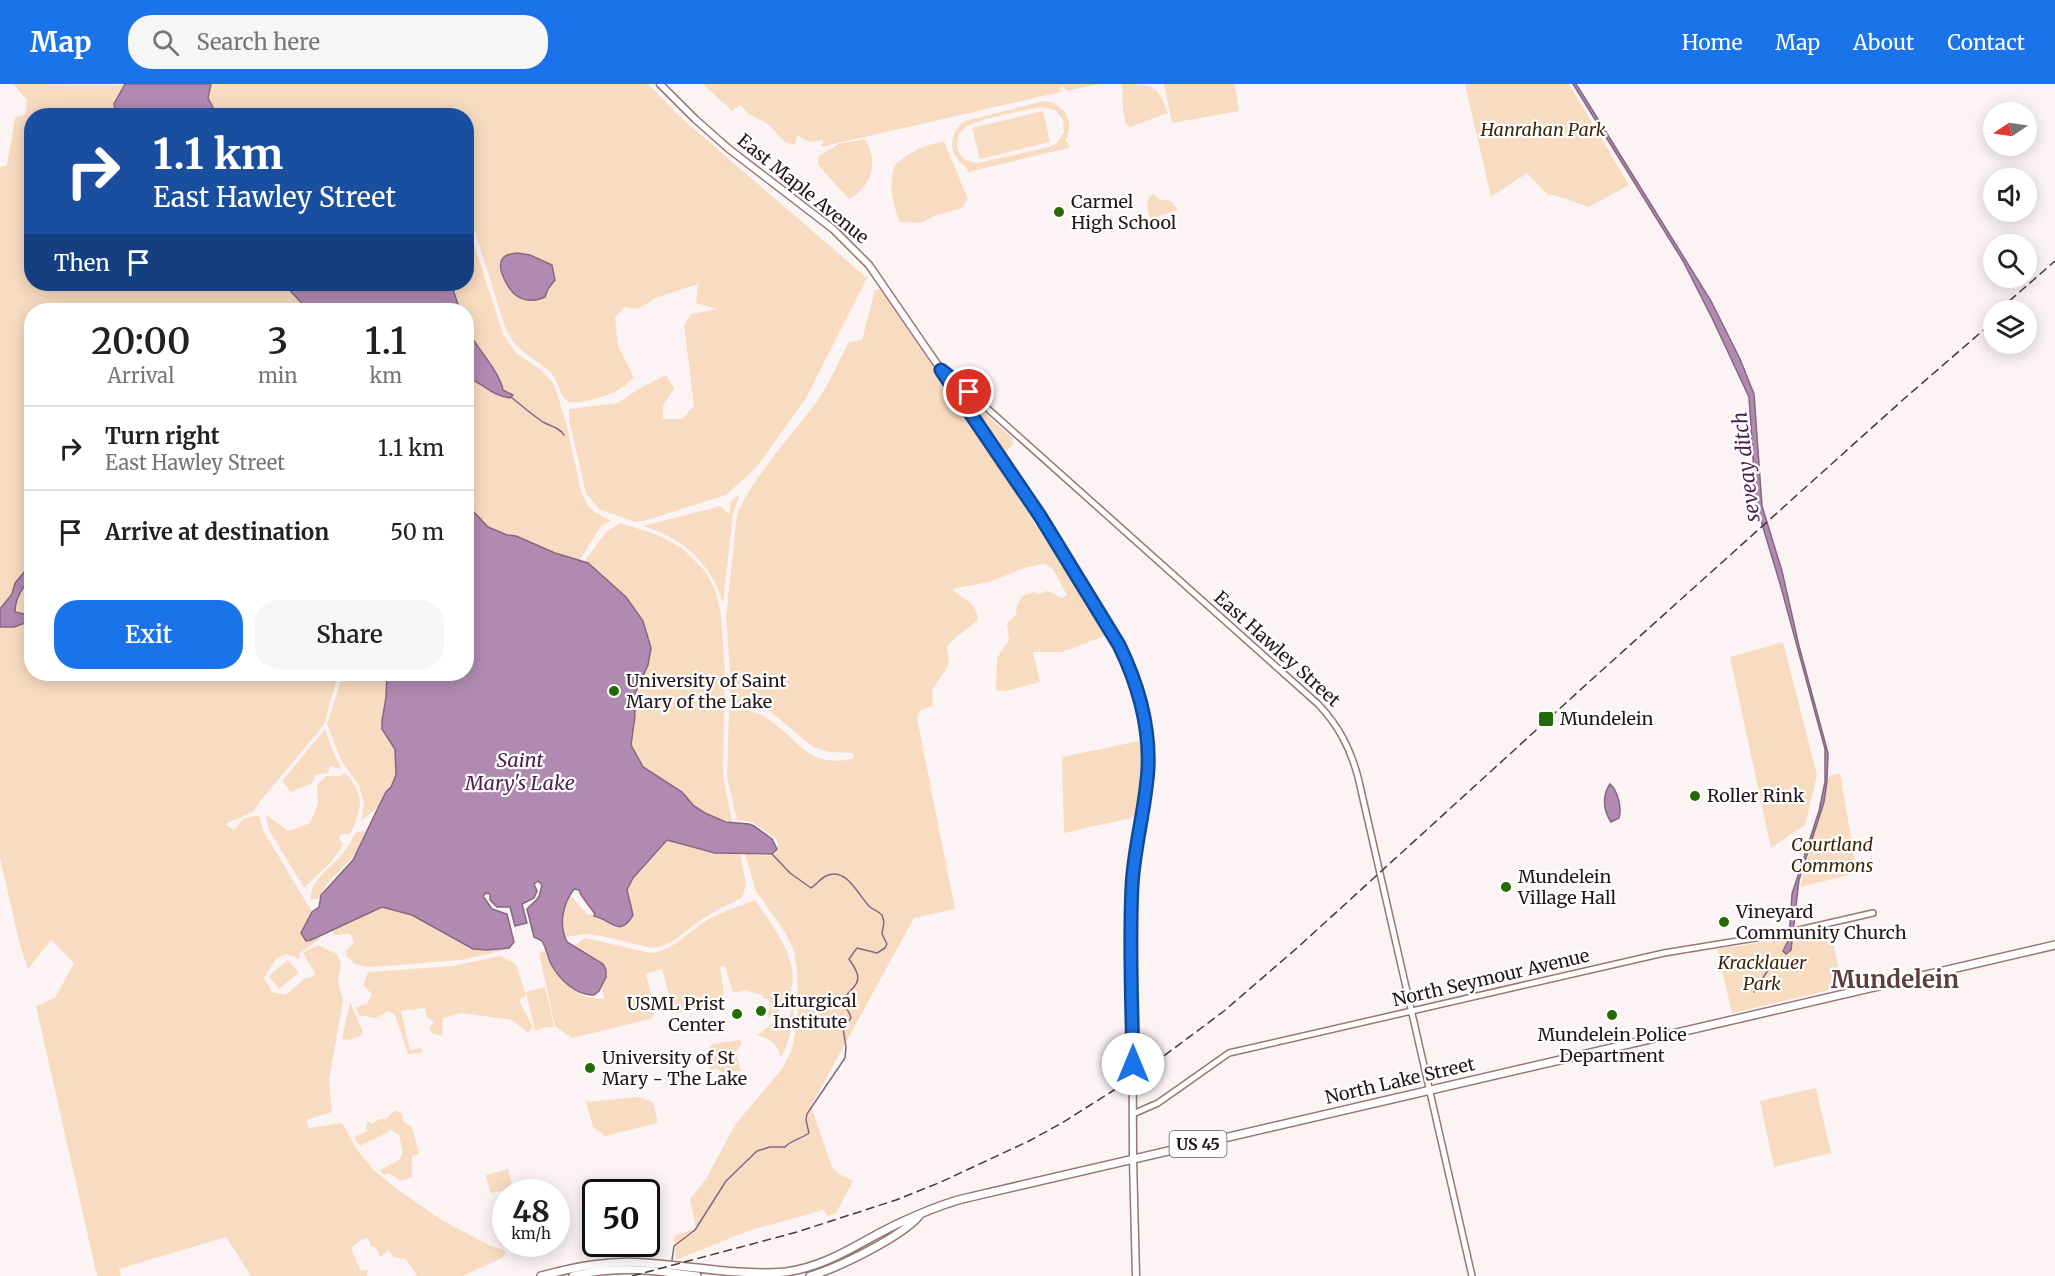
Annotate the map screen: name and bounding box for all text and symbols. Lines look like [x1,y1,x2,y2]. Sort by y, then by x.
search box [128,15,548,69]
text: Map [30,24,92,60]
icon: search [149,26,182,59]
text: Search here [197,28,320,56]
text: Home [1682,29,1742,56]
text: Map [1775,29,1820,56]
text: About [1853,29,1914,56]
text: Contact [1947,29,2025,56]
north arrow [1983,102,2037,156]
map controls [1983,102,2037,354]
park label: Hanrahan Park [1479,118,1606,141]
text: 1.1 km [153,128,283,180]
street label: East Maple Avenue [733,129,874,249]
icon: right [54,132,132,210]
button: sound [1983,168,2037,222]
text: East Hawley Street [153,180,396,214]
place label: Carmel High School [1071,190,1177,234]
marker: Carmel High School [1052,205,1066,219]
button: search [1983,234,2037,288]
icon: arrive [122,246,155,279]
text: Then [54,249,110,277]
button: layers [1983,300,2037,354]
text: 20:00 [91,319,191,364]
text: 3 [267,319,288,364]
text: 1.1 [365,319,407,364]
text: Arrival [108,363,174,388]
text: min [258,363,298,388]
text: km [369,363,402,388]
pin [943,366,994,417]
icon: arrive [952,375,985,408]
water label: seveay ditch [1726,410,1765,524]
text: Turn right [105,422,219,450]
icon: right [54,432,87,465]
text: 1.1 km [378,434,444,462]
text: East Hawley Street [105,450,285,475]
icon: arrive [54,516,87,549]
text: Arrive at destination [105,518,329,546]
text: 50 m [390,518,444,546]
street label: East Hawley Street [1209,586,1345,711]
button: Exit [54,600,243,669]
button: Share [255,600,444,669]
place label: University of Saint Mary of the Lake [626,669,787,713]
marker: University of Saint Mary of the Lake [607,684,621,698]
place label: Mundelein [1560,707,1654,730]
marker: Mundelein [1537,710,1555,728]
water label: Saint Mary's Lake [464,747,575,795]
place label: Roller Rink [1707,784,1805,807]
marker: Roller Rink [1688,789,1702,803]
park label: Courtland Commons [1791,833,1874,877]
place label: Mundelein Village Hall [1517,865,1617,909]
marker: Mundelein Village Hall [1499,880,1513,894]
place label: Vineyard Community Church [1735,900,1907,944]
marker: Vineyard Community Church [1717,915,1731,929]
street label: North Seymour Avenue [1390,944,1592,1011]
park label: Kracklauer Park [1717,951,1807,995]
district label: Mundelein [1831,964,1959,995]
place label: Liturgical Institute [773,989,857,1033]
place label: USML Prist Center [627,992,725,1036]
marker: Liturgical Institute [754,1004,768,1018]
marker: USML Prist Center [730,1007,744,1021]
marker: Mundelein Police Department [1605,1008,1619,1022]
place label: Mundelein Police Department [1537,1023,1687,1067]
position arrow [1101,1032,1165,1096]
place label: University of St Mary - The Lake [602,1046,747,1090]
street label: North Lake Street [1323,1052,1477,1109]
marker: University of St Mary - The Lake [583,1061,597,1075]
road number: US 45 [1170,1131,1226,1157]
speed limit sign: 50 [582,1179,660,1257]
text: 48 [512,1192,550,1230]
text: km/h [511,1224,551,1243]

